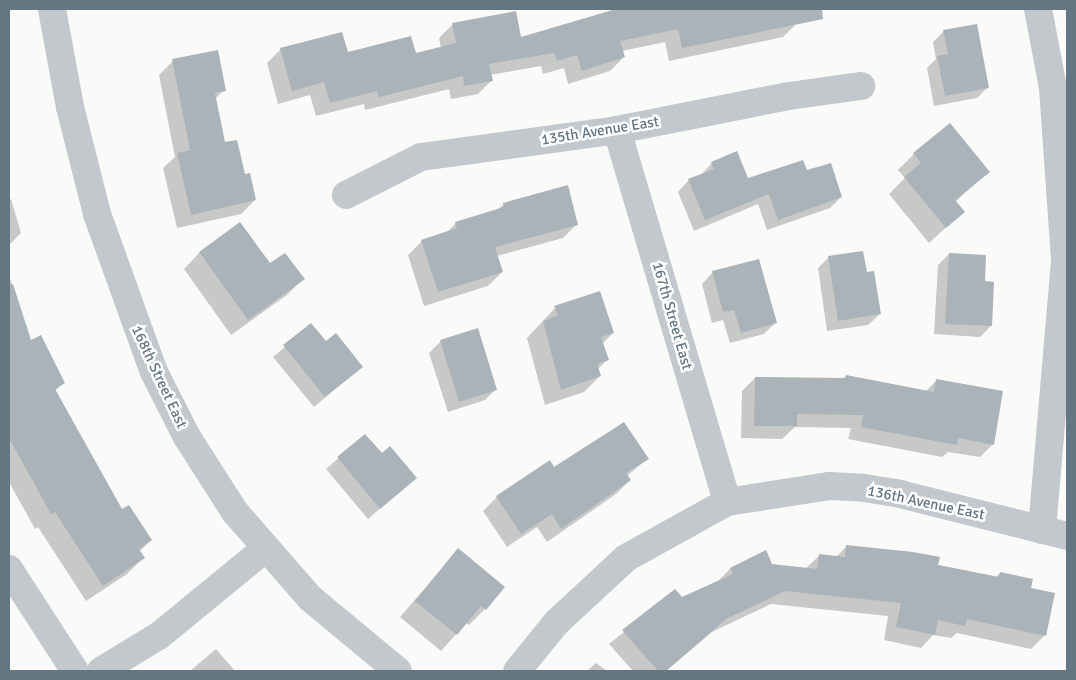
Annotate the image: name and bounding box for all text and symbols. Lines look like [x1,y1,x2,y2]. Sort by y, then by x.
street label: 135th Avenue East [540,113,660,149]
street label: 167th Street East [648,260,696,372]
street label: 168th Street East [127,323,191,431]
street label: 136th Avenue East [866,482,986,524]

